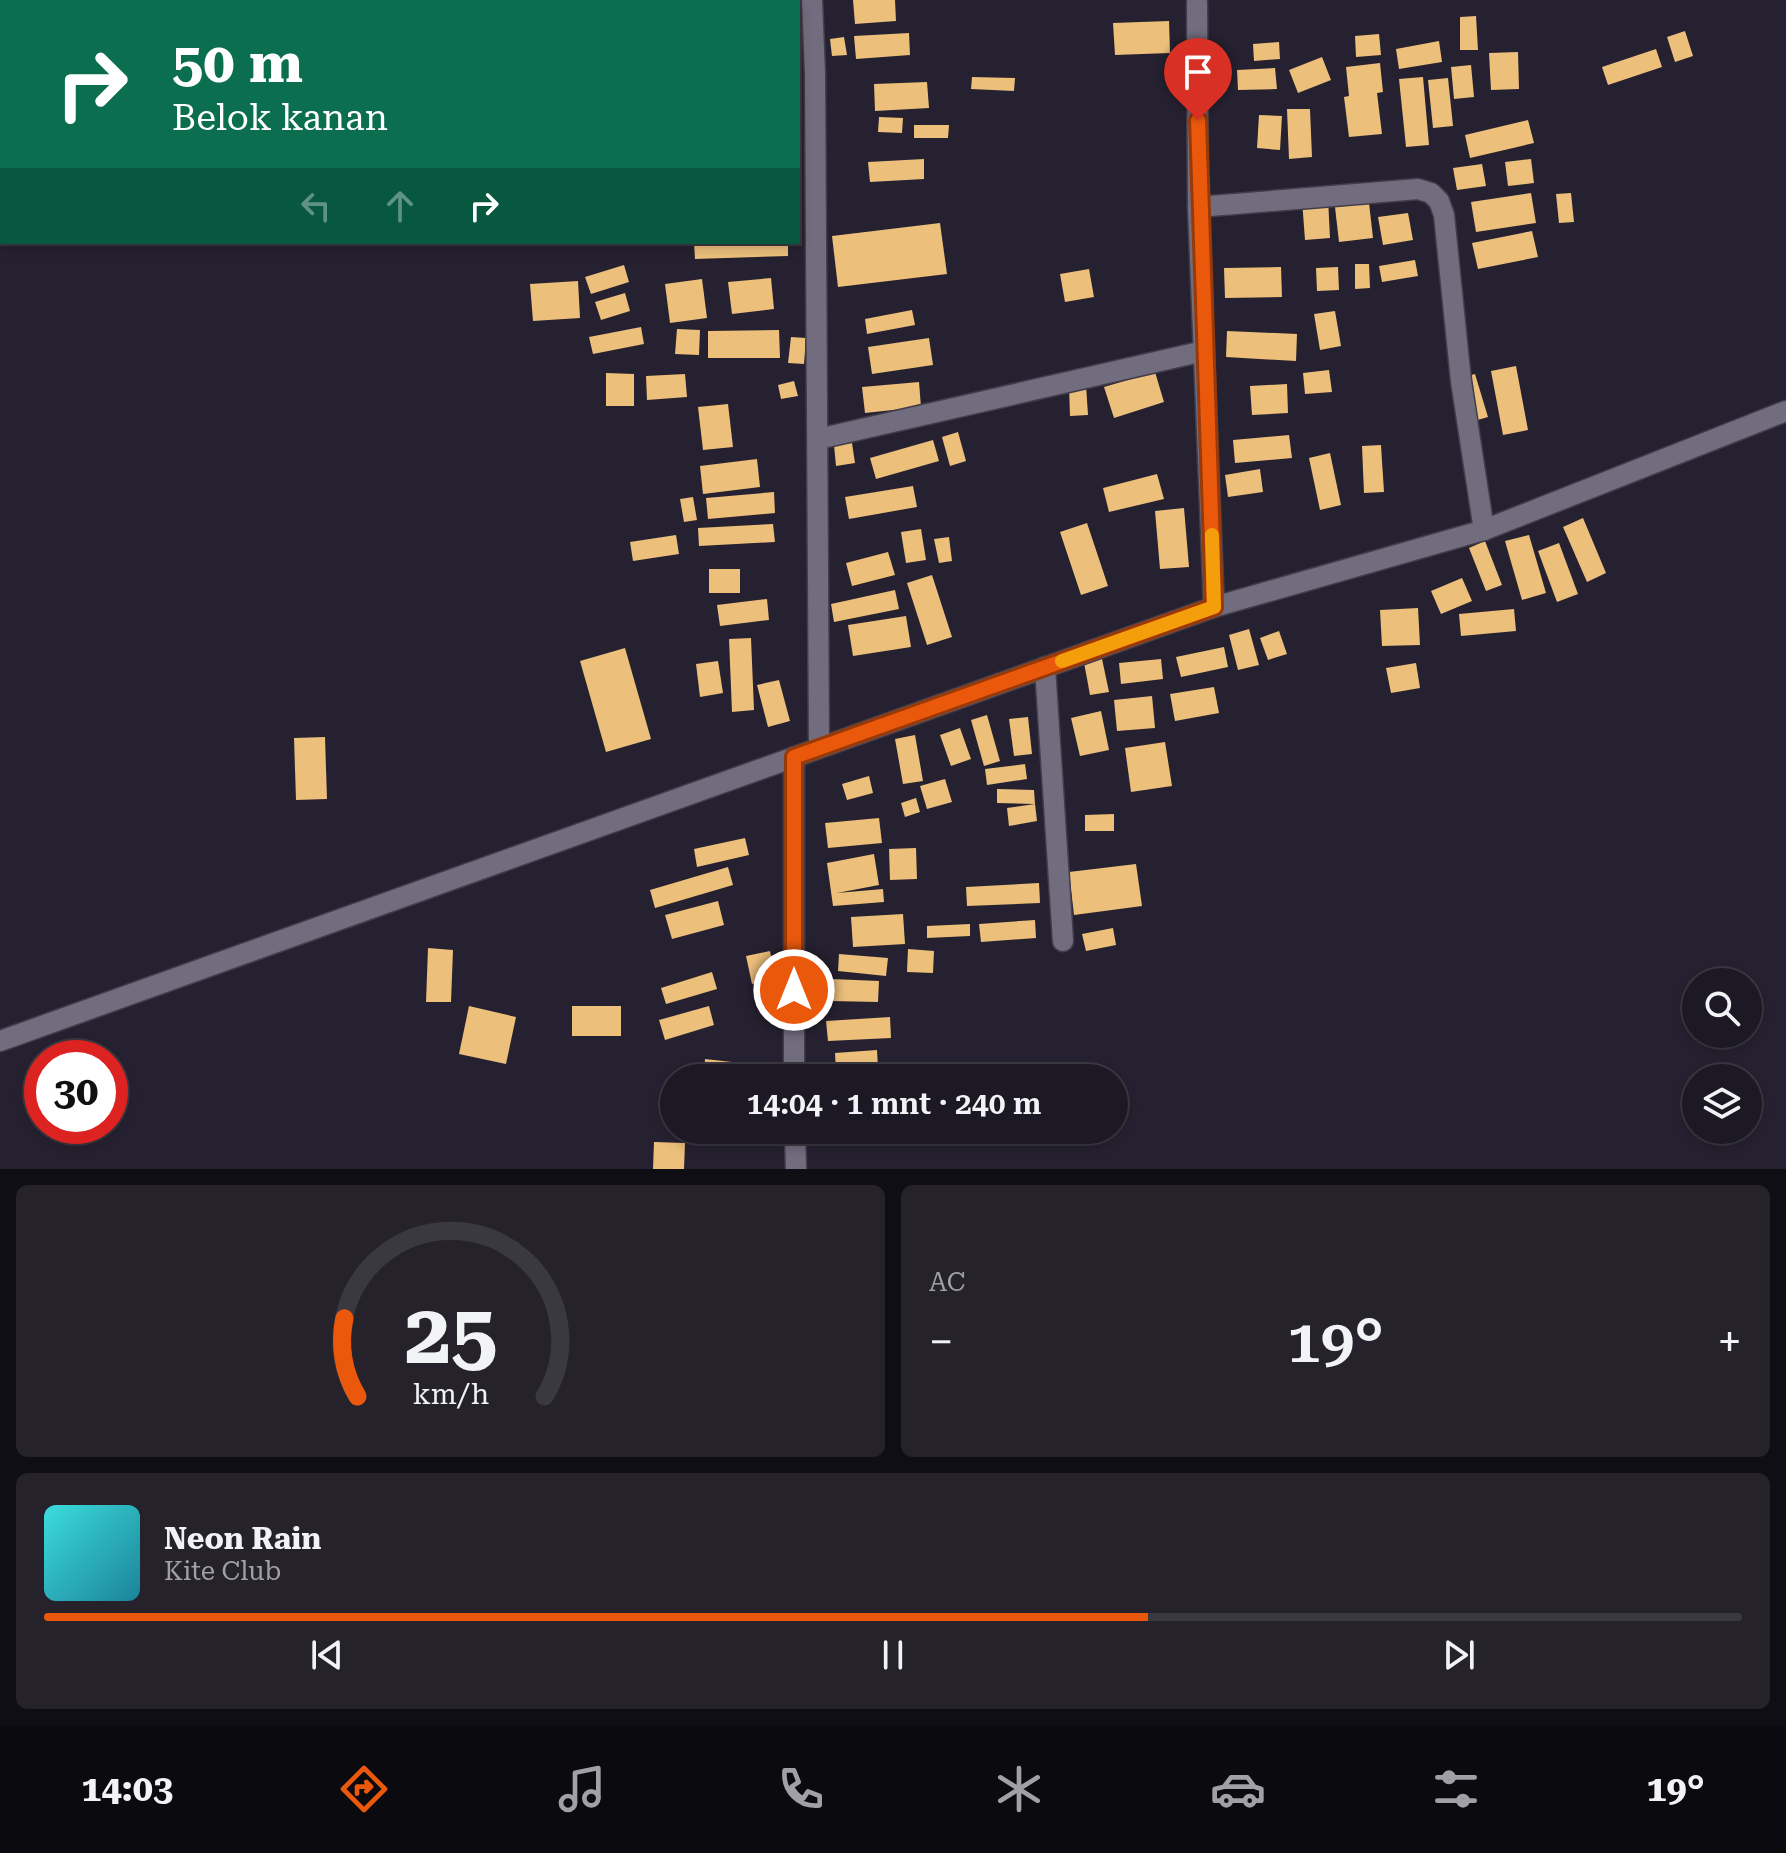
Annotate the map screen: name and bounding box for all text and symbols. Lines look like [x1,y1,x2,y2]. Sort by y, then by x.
text: 50 m [172,30,303,96]
icon: right [40,32,144,136]
pin [1164,38,1232,120]
icon: arrive [1176,50,1220,94]
text: Belok kanan [172,97,388,139]
icon: left [294,184,338,228]
icon: ahead [378,184,422,228]
icon: right [462,184,506,228]
position arrow [752,948,836,1032]
map controls [1682,968,1762,1144]
button: search [1682,968,1762,1048]
speed limit sign: 30 [24,1040,128,1144]
button: layers [1682,1064,1762,1144]
text: 14:04 · 1 mnt · 240 m [747,1086,1041,1121]
text: AC [929,1267,965,1297]
text: 25 [404,1286,497,1383]
text: 19° [1287,1306,1384,1377]
text: − [929,1316,954,1368]
text: + [1717,1316,1742,1368]
text: km/h [412,1377,489,1411]
text: Neon Rain [164,1521,321,1556]
text: Kite Club [164,1556,281,1586]
icon: previous [305,1633,349,1677]
icon: pause [871,1633,915,1677]
icon: next [1437,1633,1481,1677]
icon: directions [336,1761,392,1817]
icon: music [554,1761,610,1817]
icon: phone [773,1761,829,1817]
icon: climate [991,1761,1047,1817]
icon: car [1210,1761,1266,1817]
icon: filters [1428,1761,1484,1817]
text: 14:03 [81,1768,173,1810]
text: 19° [1646,1768,1705,1810]

